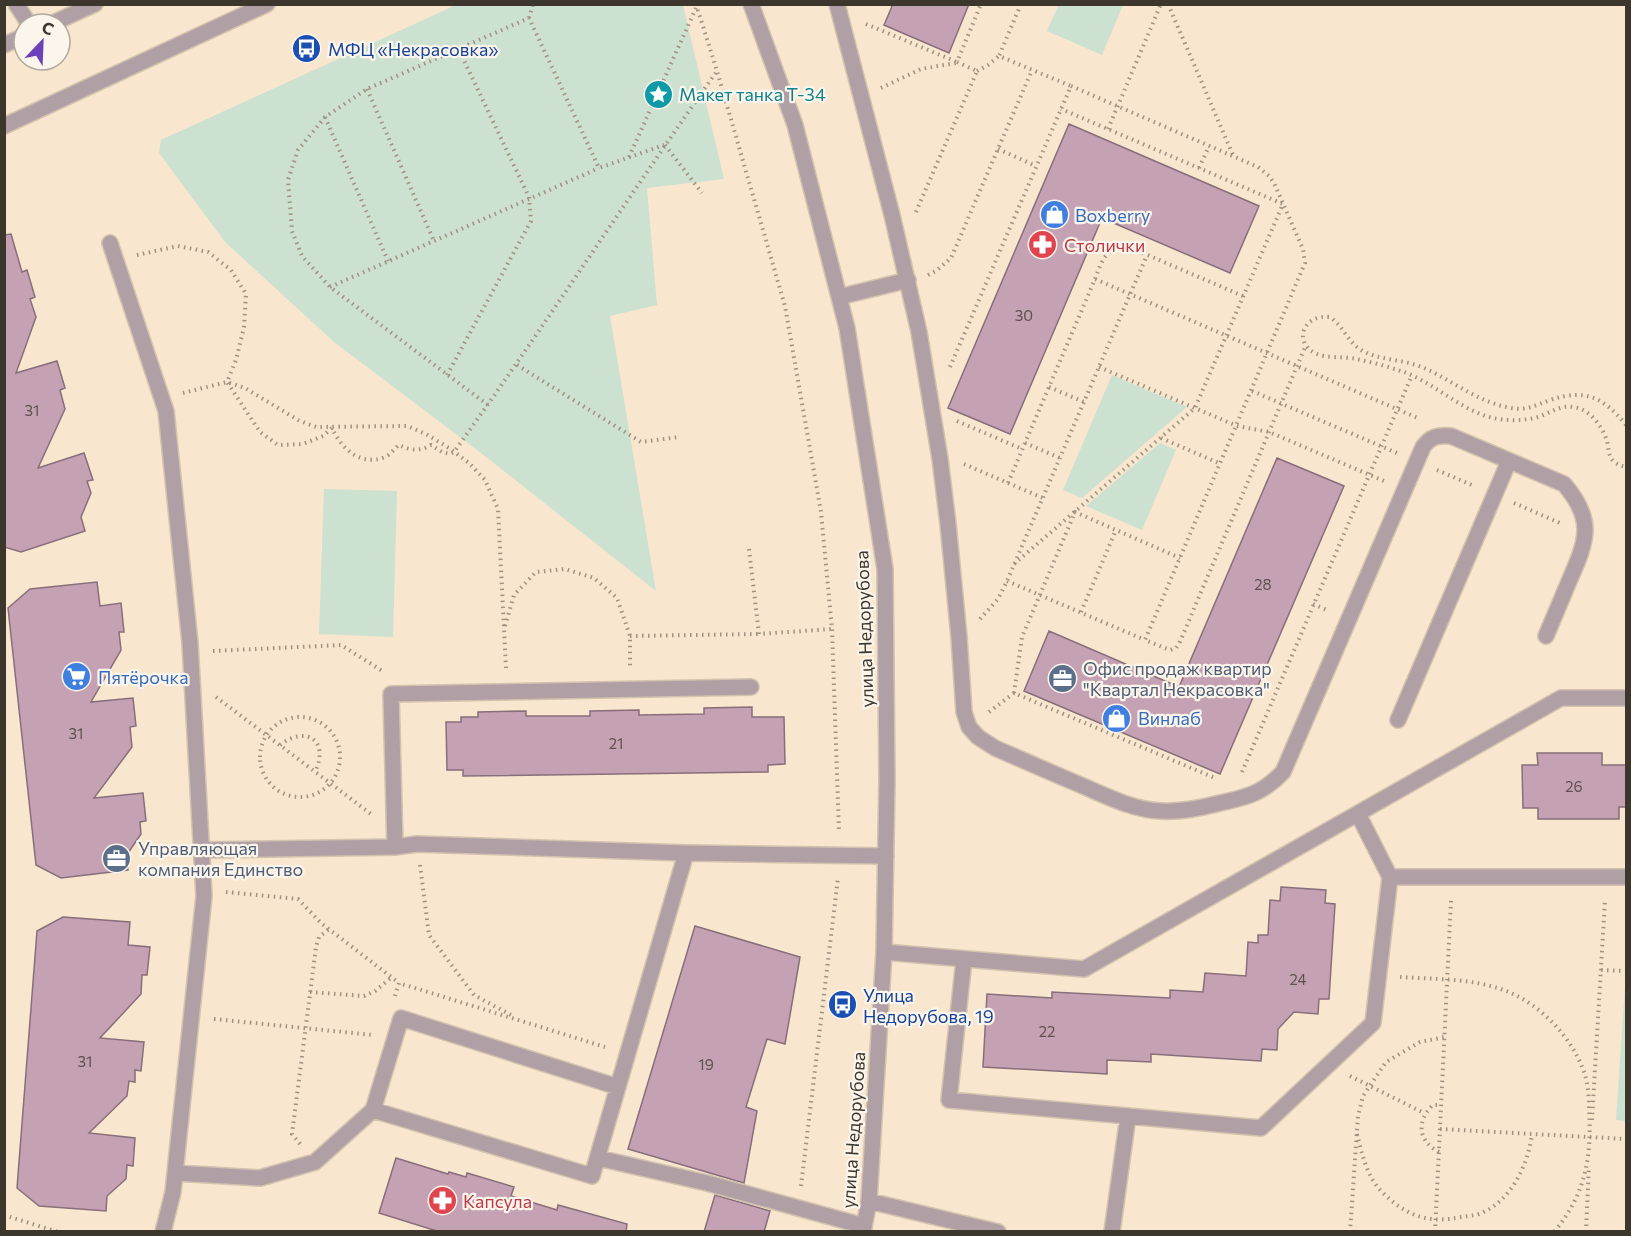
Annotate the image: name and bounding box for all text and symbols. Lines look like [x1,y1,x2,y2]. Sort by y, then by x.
north arrow [12,12,72,72]
text: С [39,17,57,39]
bus stop icon: МФЦ «Некрасовка» [291,33,323,65]
place label: МФЦ «Некрасовка» [328,38,499,60]
place icon: Макет танка Т-34 [642,78,674,110]
place label: Макет танка Т-34 [679,83,826,105]
shop icon: Boxberry [1038,199,1070,231]
place label: Boxberry [1075,204,1150,226]
pharmacy icon: Столички [1027,229,1059,261]
place label: Столички [1064,234,1145,256]
house number: 30 [1015,306,1033,324]
house number: 31 [25,401,39,419]
street label: улица Недорубова [850,550,878,708]
house number: 28 [1254,575,1272,593]
place label: Офис продаж квартир "Квартал Некрасовка" [1083,657,1272,700]
supermarket icon: Пятёрочка [61,661,93,693]
office icon: Офис продаж квартир "Квартал Некрасовка" [1046,662,1078,694]
place label: Пятёрочка [98,666,189,688]
shop icon: Винлаб [1101,702,1133,734]
place label: Винлаб [1138,707,1201,729]
house number: 31 [69,724,83,742]
house number: 21 [609,734,623,752]
house number: 26 [1565,777,1583,795]
place label: Управляющая компания Единство [138,837,303,880]
office icon: Управляющая компания Единство [101,842,133,874]
house number: 24 [1289,970,1307,988]
place label: Улица Недорубова, 19 [863,984,994,1027]
bus stop icon: Улица Недорубова, 19 [826,989,858,1021]
house number: 22 [1039,1022,1055,1040]
street label: улица Недорубова [837,1051,869,1209]
house number: 31 [78,1052,92,1070]
house number: 19 [698,1055,714,1073]
pharmacy icon: Капсула [426,1185,458,1217]
place label: Капсула [463,1190,532,1212]

